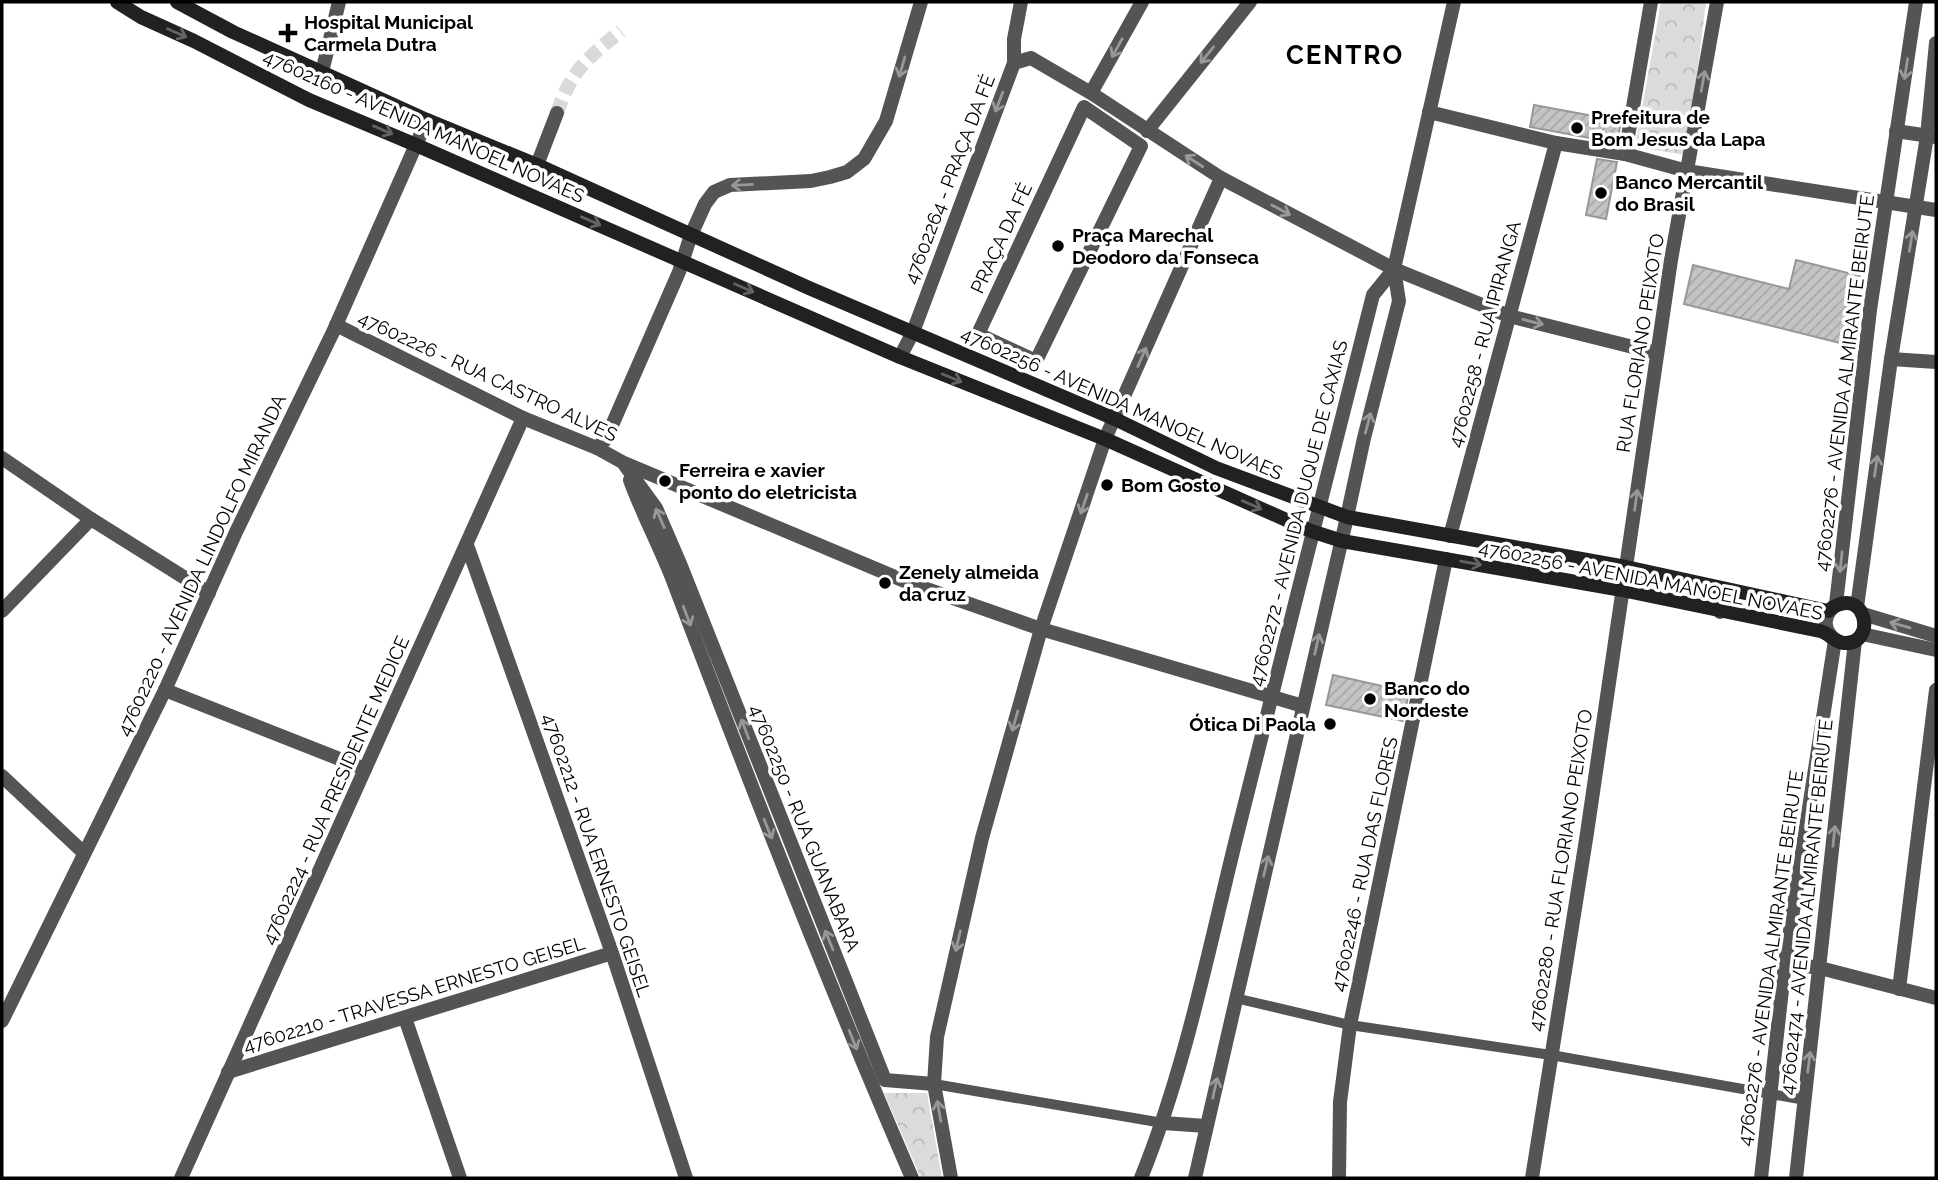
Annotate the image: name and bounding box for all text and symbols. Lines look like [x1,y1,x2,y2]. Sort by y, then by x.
place label: Hospital Municipal Carmela Dutra [304,11,474,55]
marker: Hospital Municipal Carmela Dutra [278,23,298,43]
one-way arrow [166,27,187,40]
one-way arrow [1110,37,1124,57]
district label: CENTRO [1286,40,1404,70]
street label: 47602160 - AVENIDA MANOEL NOVAES [260,45,588,207]
one-way arrow [1200,45,1215,64]
one-way arrow [895,56,908,78]
one-way arrow [1899,57,1912,80]
street label: 47602264 - PRAÇA DA FÉ [898,71,1000,287]
one-way arrow [1697,71,1710,93]
one-way arrow [992,90,1004,112]
place label: Prefeitura de Bom Jesus da Lapa [1591,106,1766,150]
marker: Prefeitura de Bom Jesus da Lapa [1569,120,1585,136]
one-way arrow [371,125,393,138]
one-way arrow [1185,153,1204,168]
place label: Banco Mercantil do Brasil [1615,171,1764,215]
one-way arrow [731,178,754,191]
street label: PRAÇA DA FÉ [965,179,1037,297]
marker: Banco Mercantil do Brasil [1593,185,1609,201]
street label: 47602276 - AVENIDA ALMIRANTE BEIRUTE [1810,193,1878,573]
one-way arrow [1271,203,1291,217]
one-way arrow [580,215,601,228]
street label: 47602258 - RUA IPIRANGA [1443,218,1525,450]
place label: Praça Marechal Deodoro da Fonseca [1072,224,1259,268]
one-way arrow [1905,230,1918,253]
street label: RUA FLORIANO PEIXOTO [1612,232,1668,454]
marker: Praça Marechal Deodoro da Fonseca [1050,238,1066,254]
one-way arrow [732,282,754,295]
street label: 47602226 - RUA CASTRO ALVES [355,306,621,446]
one-way arrow [1521,316,1544,329]
street label: 47602256 - AVENIDA MANOEL NOVAES [958,322,1286,484]
street label: 47602272 - AVENIDA DUQUE DE CAXIAS [1244,338,1352,688]
one-way arrow [1136,347,1149,368]
one-way arrow [941,373,963,386]
street label: 47602220 - AVENIDA LINDOLFO MIRANDA [112,391,290,739]
one-way arrow [1362,412,1375,434]
one-way arrow [1870,455,1883,478]
place label: Ferreira e xavier ponto do eletricista [679,459,857,503]
marker: Ferreira e xavier ponto do eletricista [657,473,673,489]
place label: Bom Gosto [1121,474,1221,496]
marker: Bom Gosto [1099,477,1115,493]
one-way arrow [1629,489,1642,511]
one-way arrow [1076,493,1089,515]
one-way arrow [1241,499,1262,512]
one-way arrow [653,507,666,529]
street label: 47602256 - AVENIDA MANOEL NOVAES [1477,536,1825,624]
one-way arrow [1835,550,1848,573]
one-way arrow [1459,557,1482,570]
place label: Zenely almeida da cruz [899,561,1039,605]
marker: Zenely almeida da cruz [877,575,893,591]
one-way arrow [681,605,694,627]
one-way arrow [1889,617,1911,630]
street label: 47602224 - RUA PRESIDENTE MEDICE [257,632,413,948]
one-way arrow [1312,634,1325,656]
place label: Banco do Nordeste [1384,677,1470,721]
marker: Banco do Nordeste [1362,691,1378,707]
street label: 47602250 - RUA GUANABARA [745,701,865,955]
street label: 47602280 - RUA FLORIANO PEIXOTO [1524,707,1596,1033]
one-way arrow [1008,709,1021,732]
street label: 47602212 - RUA ERNESTO GEISEL [538,710,656,1000]
place label: Ótica Di Paola [1189,713,1316,735]
marker: Ótica Di Paola [1322,716,1338,732]
one-way arrow [737,718,750,740]
street label: 47602474 - AVENIDA ALMIRANTE BEIRUTE [1775,718,1837,1096]
street label: 47602246 - RUA DAS FLORES [1326,735,1402,993]
street label: 47602276 - AVENIDA ALMIRANTE BEIRUTE [1733,769,1807,1147]
one-way arrow [762,817,775,839]
one-way arrow [1828,825,1841,847]
one-way arrow [1259,855,1273,878]
one-way arrow [951,929,964,952]
one-way arrow [821,930,834,952]
street label: 47602210 - TRAVESSA ERNESTO GEISEL [240,931,588,1057]
one-way arrow [847,1028,860,1050]
one-way arrow [1803,1051,1816,1074]
one-way arrow [1208,1077,1222,1100]
one-way arrow [932,1100,945,1123]

